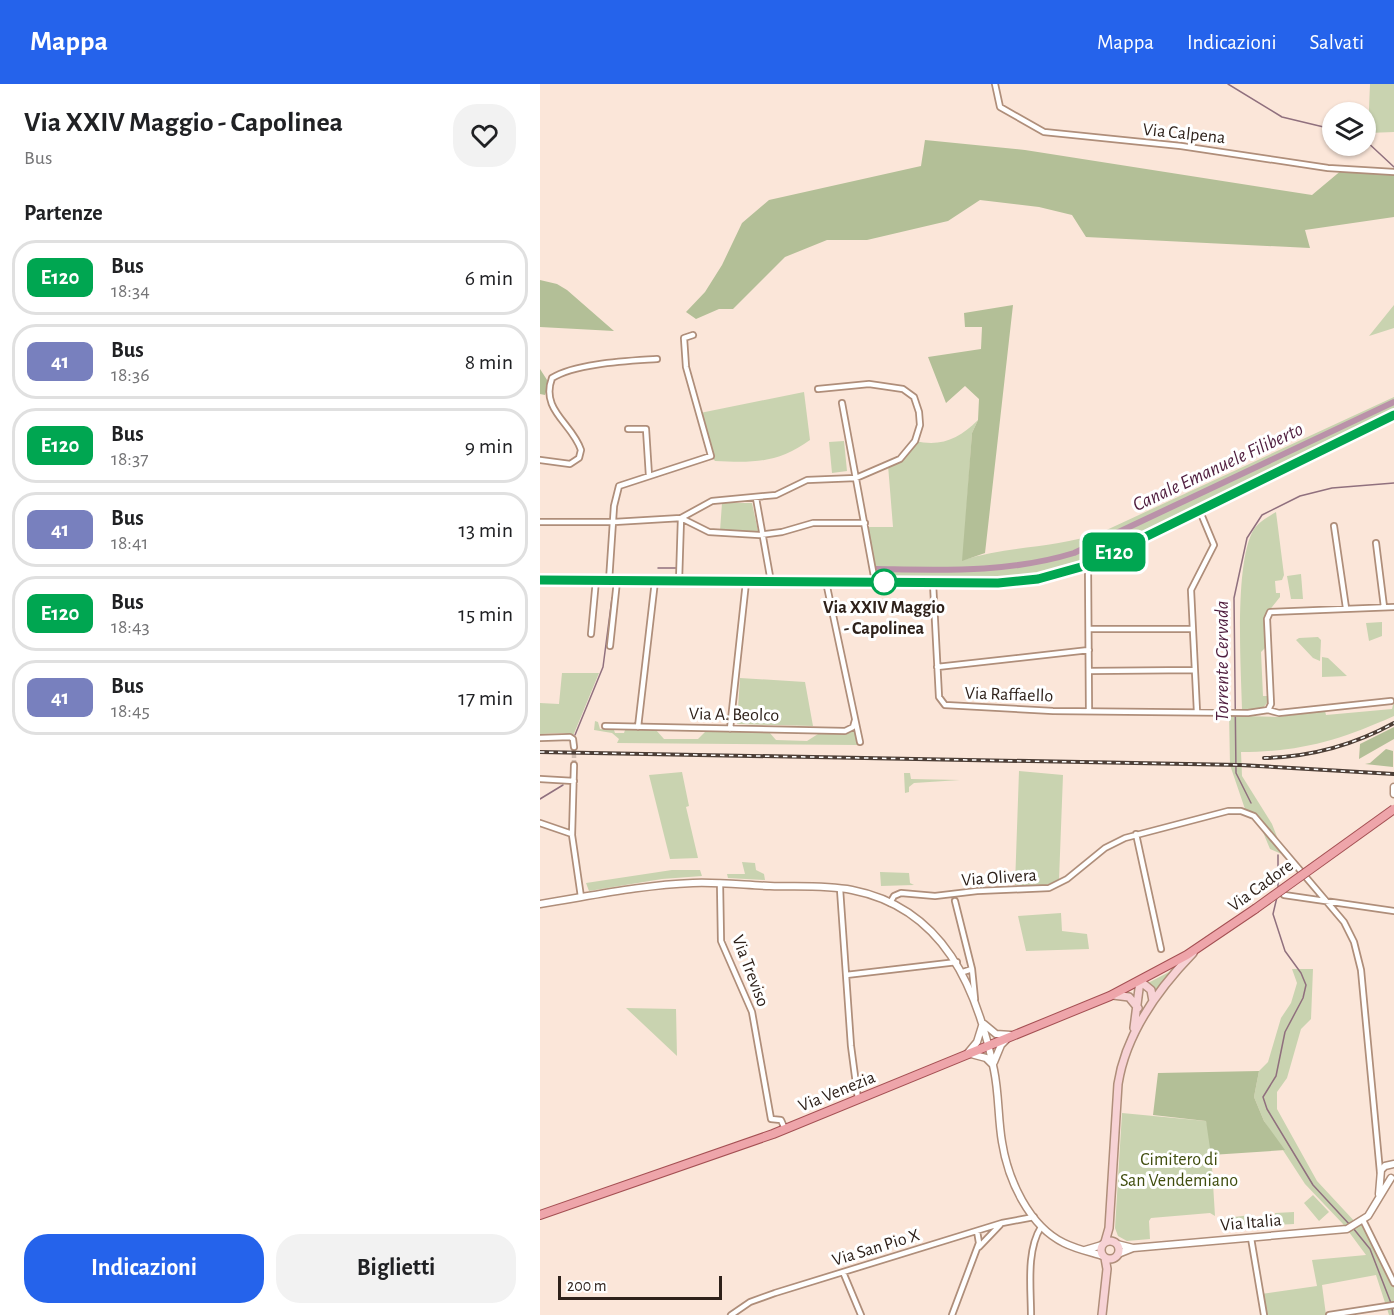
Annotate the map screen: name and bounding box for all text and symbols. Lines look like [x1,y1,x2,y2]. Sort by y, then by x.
text: Mappa [30,28,108,56]
text: Mappa [1097,32,1154,53]
text: Indicazioni [1187,32,1277,53]
text: Salvati [1310,32,1364,53]
map controls [1322,102,1376,156]
button: layers [1322,102,1376,156]
button: heart [453,104,516,167]
text: Via XXIV Maggio - Capolinea [24,109,343,137]
street label: Via Calpena [1142,121,1226,147]
text: Bus [24,148,52,168]
text: Partenze [24,202,103,224]
text: Bus [111,255,144,277]
text: E120 [40,267,80,288]
text: 6 min [465,267,513,289]
text: 18:34 [111,281,150,301]
text: Bus [111,339,144,361]
text: 41 [51,351,69,372]
text: 8 min [465,351,513,373]
text: 18:36 [111,365,150,385]
water label: Canale Emanuele Filiberto [1130,419,1306,515]
text: Bus [111,423,144,445]
text: E120 [40,435,80,456]
text: 9 min [465,435,513,457]
text: 18:37 [111,449,149,469]
text: Bus [111,507,144,529]
text: 41 [51,519,69,540]
text: 13 min [458,519,513,541]
line badge: E120 [1072,532,1156,572]
text: 18:41 [111,533,148,553]
text: E120 [1094,542,1134,563]
marker: Via XXIV Maggio - Capolinea [871,569,897,595]
text: Bus [111,591,144,613]
place label: Via XXIV Maggio - Capolinea [823,599,945,638]
water label: Torrente Cervada [1212,600,1232,722]
text: E120 [40,603,80,624]
text: 15 min [458,603,513,625]
text: 18:43 [111,617,150,637]
text: Bus [111,675,144,697]
street label: Via Raffaello [964,684,1054,706]
text: 41 [51,687,69,708]
text: 17 min [458,687,513,709]
text: 18:45 [111,701,150,721]
street label: Via A. Beolco [689,705,779,725]
street label: Via Cadore [1225,857,1297,915]
street label: Via Olivera [961,866,1037,890]
street label: Via Treviso [728,933,772,1009]
street label: Via Venezia [796,1068,878,1116]
park label: Cimitero di San Vendemiano [1120,1151,1238,1190]
street label: Via Italia [1220,1211,1282,1235]
street label: Via San Pio X [830,1226,922,1270]
button: Indicazioni [24,1234,264,1303]
button: Biglietti [276,1234,516,1303]
scale bar [558,1273,722,1300]
text: 200 m [567,1278,607,1294]

